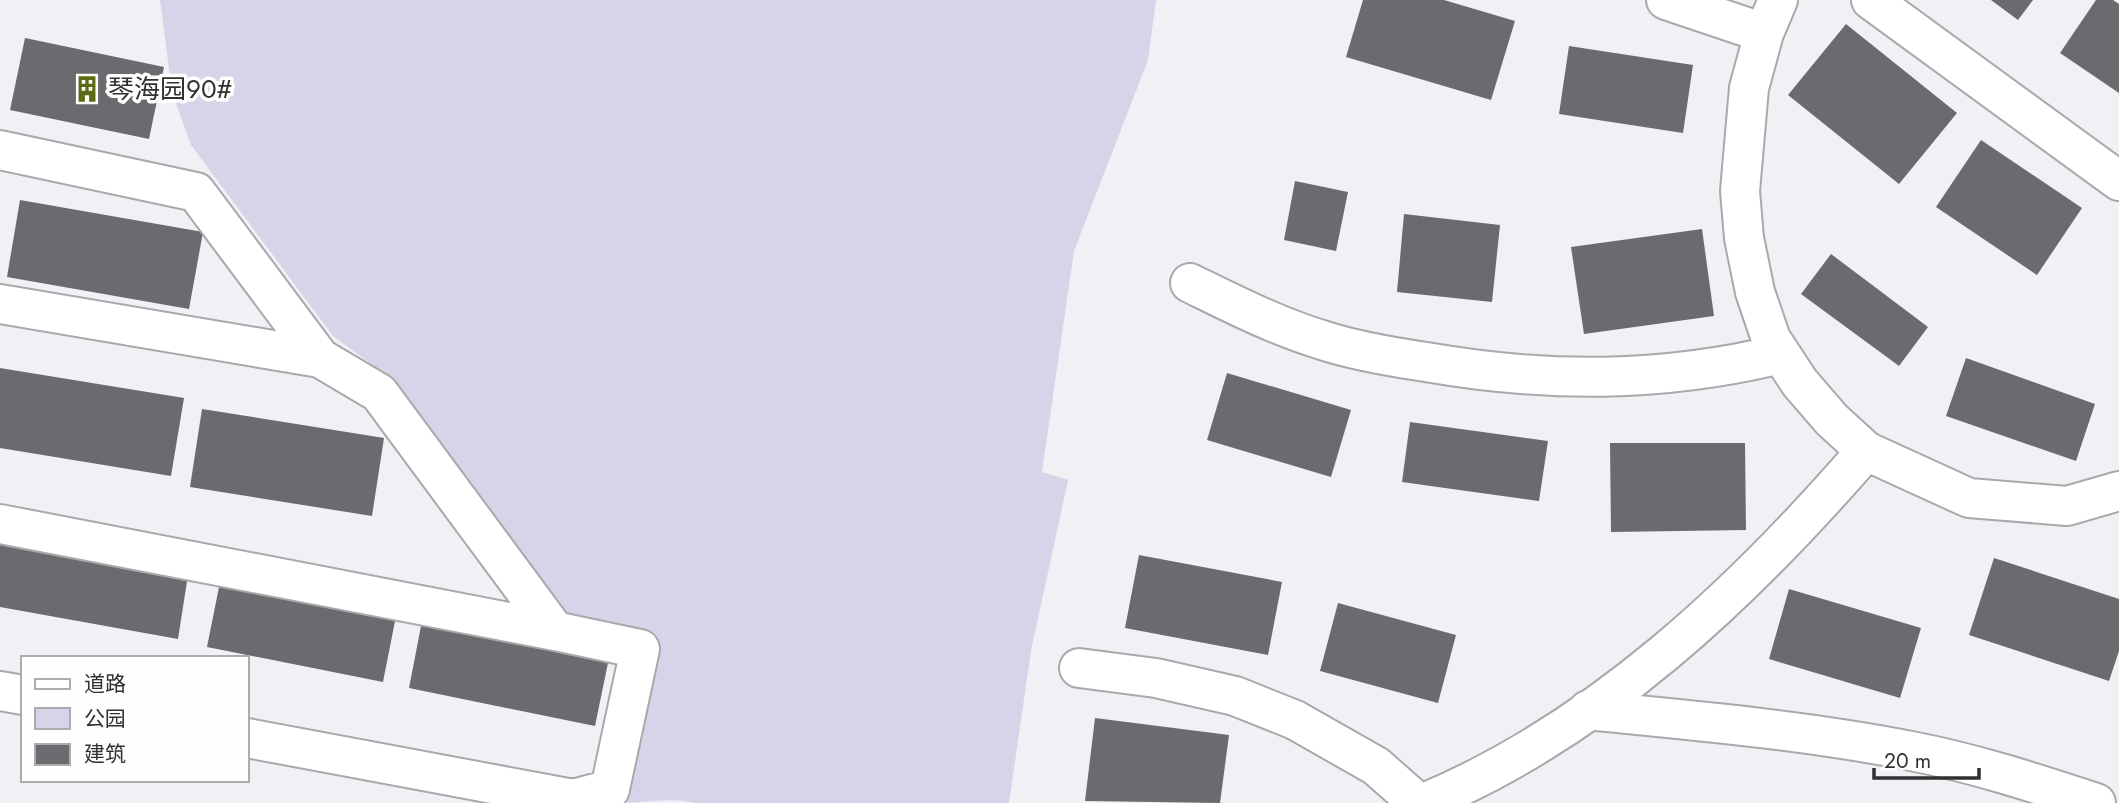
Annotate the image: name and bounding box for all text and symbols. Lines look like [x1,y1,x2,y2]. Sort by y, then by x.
place label: 琴海园90# [108,70,232,108]
building icon: 琴海园90# [72,74,102,104]
legend [21,656,248,782]
text: 道路 [84,669,126,699]
text: 公园 [84,704,126,734]
scale bar [1874,736,1979,780]
text: 建筑 [84,739,126,769]
text: 20 m [1884,746,1931,776]

